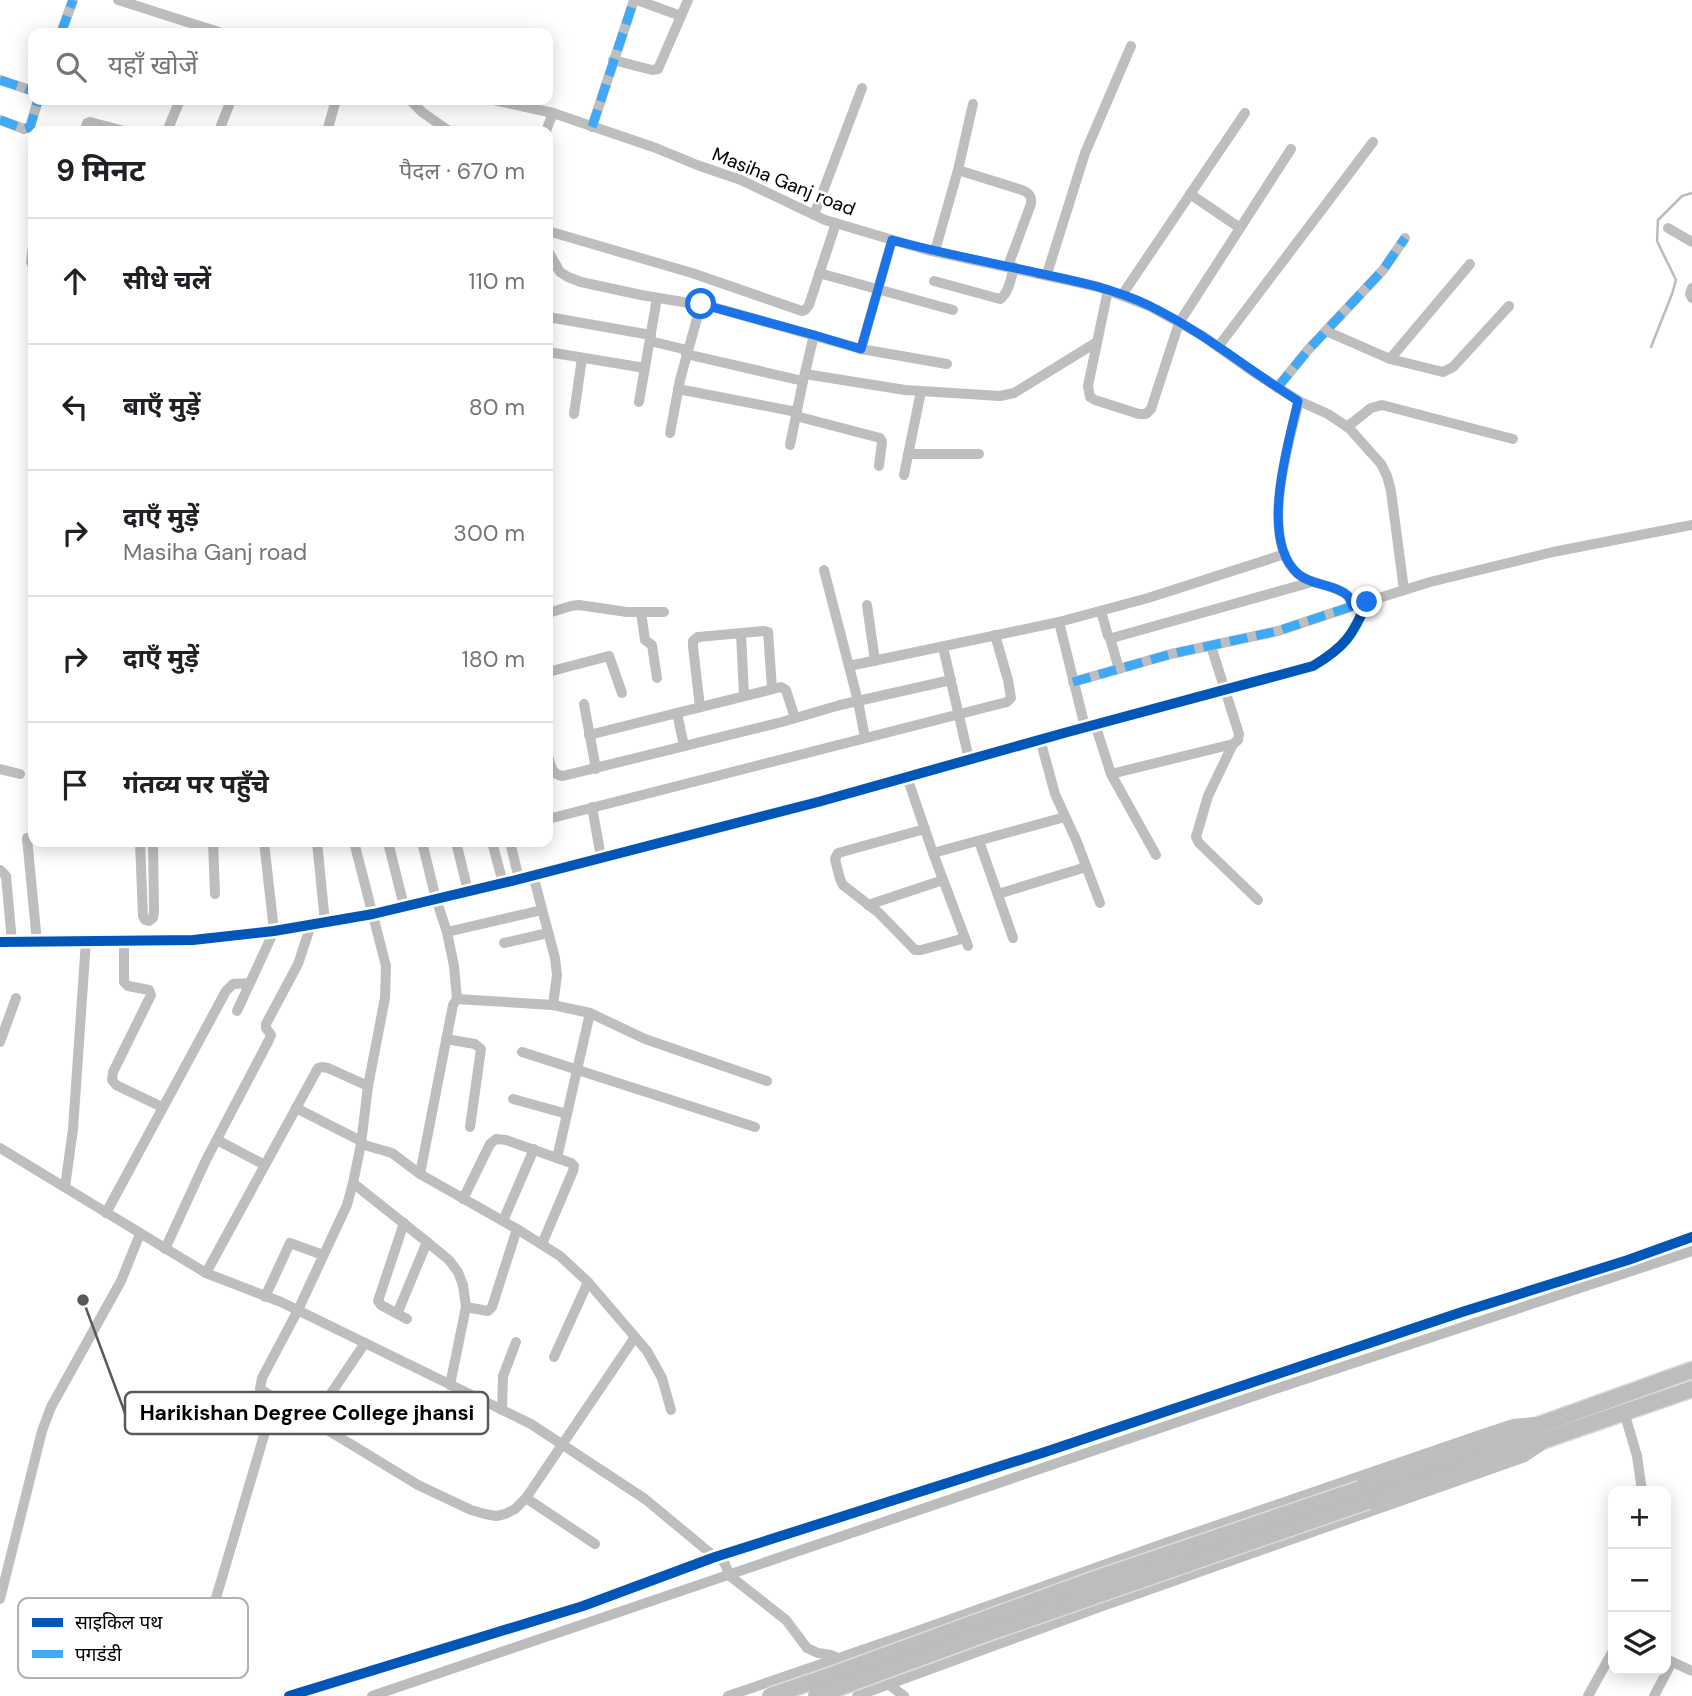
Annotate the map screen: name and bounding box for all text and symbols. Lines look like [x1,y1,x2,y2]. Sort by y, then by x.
search box [28,28,553,105]
icon: search [52,48,90,86]
text: यहाँ खोजें [108,48,198,82]
street label: Masiha Ganj road [709,141,859,222]
text: 9 मिनट [56,151,145,190]
text: पैदल · 670 m [399,156,525,186]
icon: ahead [56,262,94,300]
text: सीधे चलें [123,263,211,297]
text: 110 m [468,266,525,296]
route start [685,288,716,319]
icon: left [56,388,94,426]
text: बाएँ मुड़ें [123,389,200,423]
text: 80 m [469,392,525,422]
text: दाएँ मुड़ें [123,500,199,534]
icon: right [56,514,94,552]
text: 300 m [453,518,525,548]
text: Masiha Ganj road [123,537,307,567]
route end [1351,586,1382,617]
icon: right [56,640,94,678]
text: दाएँ मुड़ें [123,641,199,675]
text: 180 m [461,644,525,674]
icon: arrive [56,766,94,804]
text: गंतव्य पर पहुँचे [123,767,269,801]
callout: Harikishan Degree College jhansi [125,1392,488,1434]
text: Harikishan Degree College jhansi [140,1399,474,1427]
map controls [1608,1486,1671,1675]
button: + [1608,1486,1671,1549]
button: − [1608,1549,1671,1612]
legend [18,1598,248,1678]
text: साइकिल पथ [75,1610,163,1635]
button: layers [1608,1612,1671,1675]
text: पगडंडी [75,1642,123,1667]

